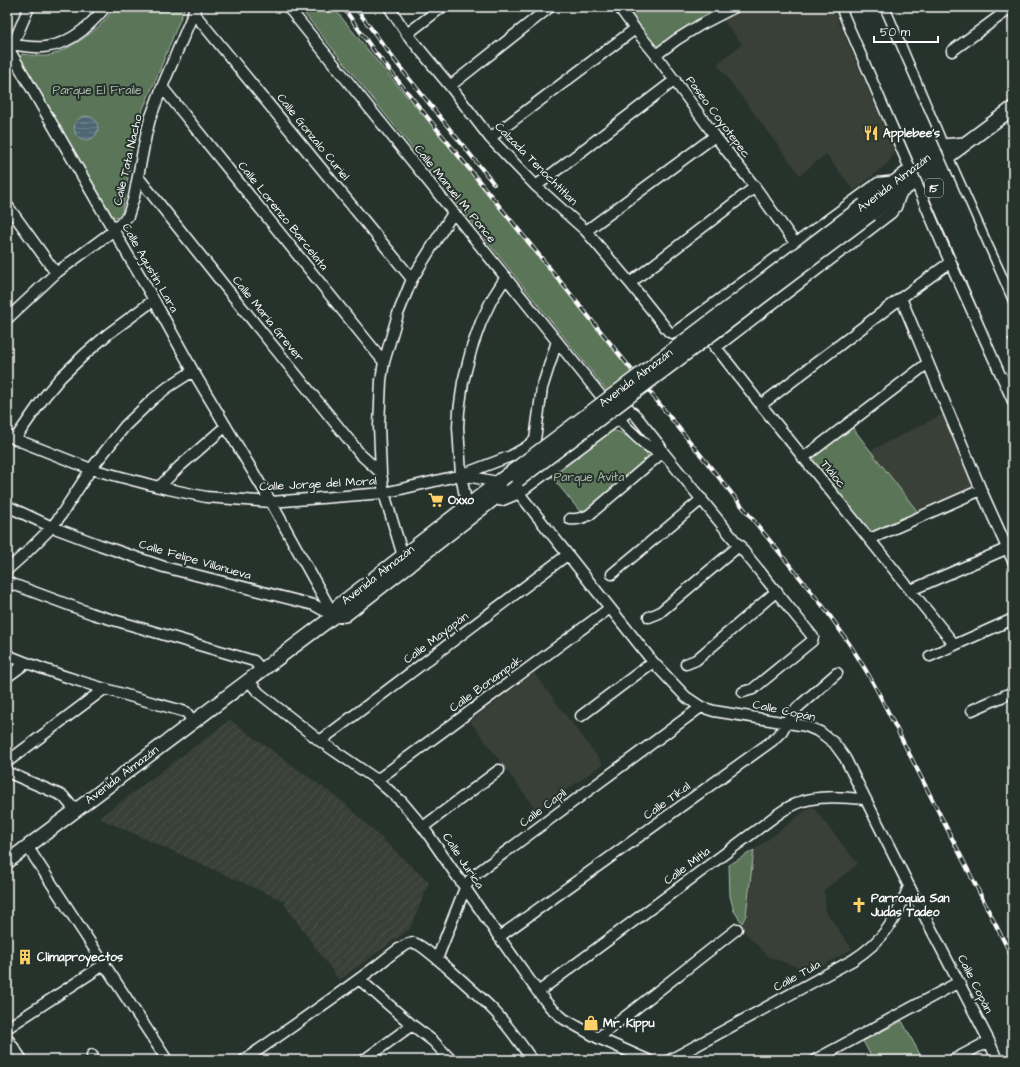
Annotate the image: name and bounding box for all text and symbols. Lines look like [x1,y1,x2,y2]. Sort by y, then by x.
scale bar [874,18,938,44]
text: 50 m [880,24,911,41]
street label: Paseo Coyotepec [681,73,755,162]
park label: Parque El Fraile [53,82,142,99]
street label: Calle Gonzalo Curiel [273,90,354,184]
street label: Calle Tata Nacho [109,113,147,207]
street label: Calzada Tenochtitlan [491,119,581,209]
restaurant icon: Applebee's [862,124,880,142]
place label: Applebee's [883,125,940,143]
street label: Calle Manuel M. Ponce [410,141,500,247]
street label: Avenida Almazán [854,150,934,216]
street label: Calle Lorenzo Barcelata [234,158,332,274]
road number: 15 [925,179,943,197]
street label: Calle Agustín Lara [117,220,182,316]
street label: Calle María Grever [228,273,308,366]
street label: Avenida Almazán [596,345,676,411]
street label: Tláloc [816,456,850,492]
park label: Parque Avita [554,469,624,486]
street label: Calle Jorge del Moral [259,472,377,497]
supermarket icon: Oxxo [427,491,445,509]
place label: Oxxo [448,492,474,509]
street label: Calle Felipe Villanueva [137,536,253,584]
street label: Avenida Almazán [338,541,418,609]
street label: Calle Mayapán [400,608,473,669]
street label: Calle Bonampak [446,651,527,716]
street label: Calle Copán [751,696,817,726]
street label: Avenida Almazán [82,742,162,808]
street label: Calle Tikal [640,778,694,824]
street label: Calle Capil [516,785,570,831]
street label: Calle Jurica [438,830,488,892]
street label: Calle Mitla [660,843,714,889]
place label: Parroquia San Judas Tadeo [870,890,950,921]
church icon: Parroquia San Judas Tadeo [850,896,868,914]
building icon: Climaproyectos [16,948,34,966]
place label: Climaproyectos [37,949,123,967]
street label: Calle Copán [953,952,997,1016]
street label: Calle Tula [770,956,824,996]
shop icon: Mr. Kippu [582,1014,600,1032]
place label: Mr. Kippu [603,1015,655,1033]

